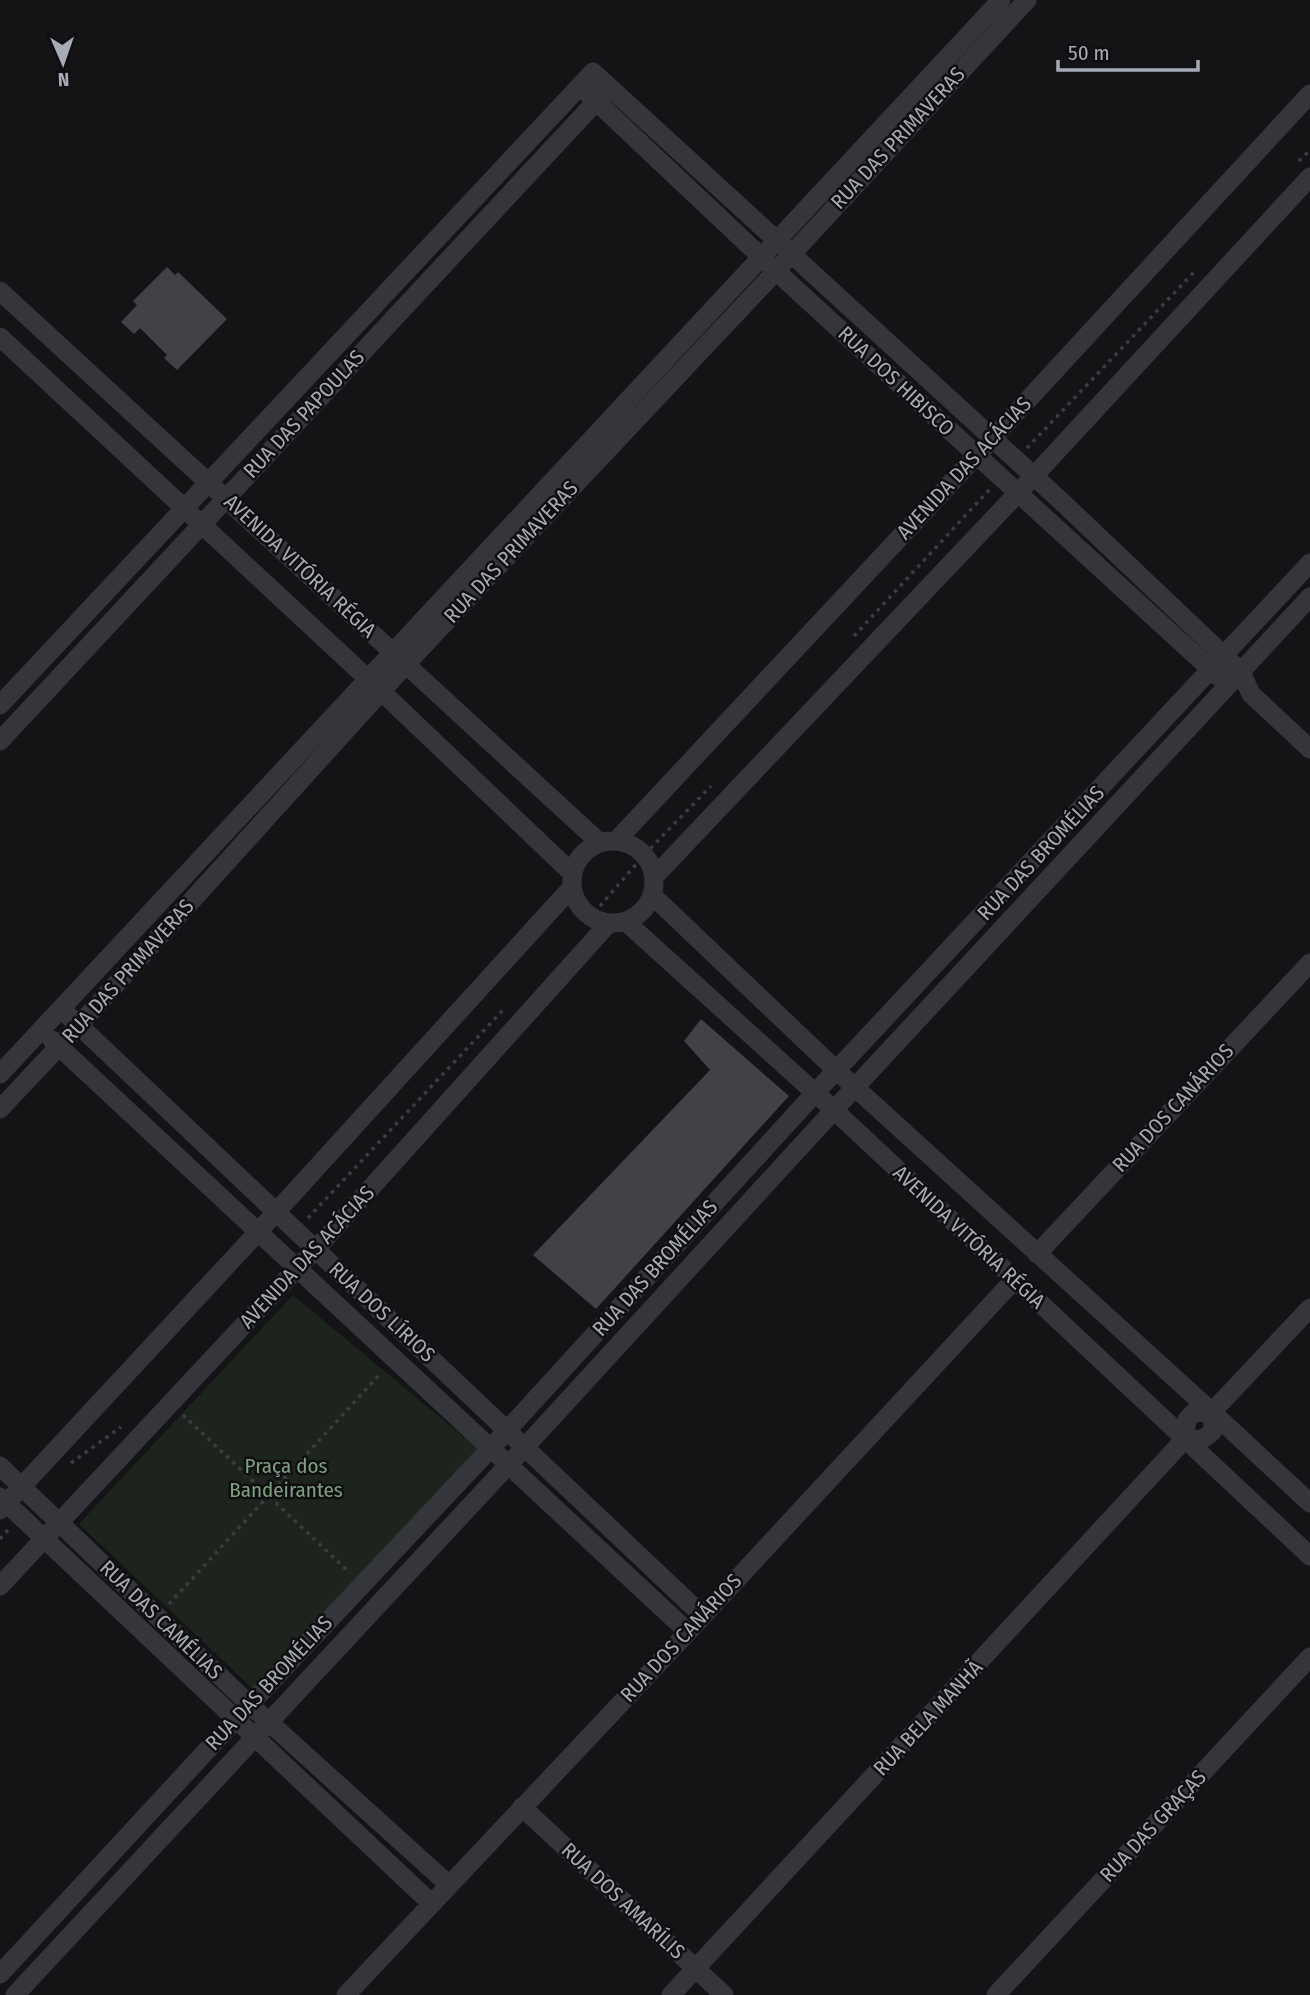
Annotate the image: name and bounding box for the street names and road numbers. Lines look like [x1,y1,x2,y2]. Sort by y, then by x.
street label: RUA DAS PRIMAVERAS [825,62,971,214]
street label: RUA DOS HIBISCO [833,321,959,441]
street label: RUA DAS PAPOULAS [238,344,370,484]
street label: AVENIDA DAS ACÁCIAS [891,391,1037,545]
street label: RUA DAS PRIMAVERAS [438,476,584,628]
street label: AVENIDA VITÓRIA RÉGIA [219,489,381,643]
street label: RUA DAS BROMÉLIAS [972,780,1110,926]
street label: RUA DAS PRIMAVERAS [56,894,200,1048]
street label: RUA DOS CANÁRIOS [1107,1038,1239,1178]
street label: AVENIDA VITÓRIA RÉGIA [888,1160,1050,1314]
street label: AVENIDA DAS ACÁCIAS [234,1180,380,1334]
street label: RUA DAS BROMÉLIAS [587,1194,723,1342]
street label: RUA DOS LÍRIOS [324,1256,440,1368]
street label: RUA DAS CAMÉLIAS [94,1555,228,1685]
street label: RUA DOS CANÁRIOS [615,1568,747,1708]
street label: RUA DAS BROMÉLIAS [200,1610,338,1756]
street label: RUA BELA MANHÃ [868,1655,988,1781]
street label: RUA DAS GRAÇAS [1094,1764,1212,1888]
street label: RUA DOS AMARÍLIS [556,1837,690,1965]

